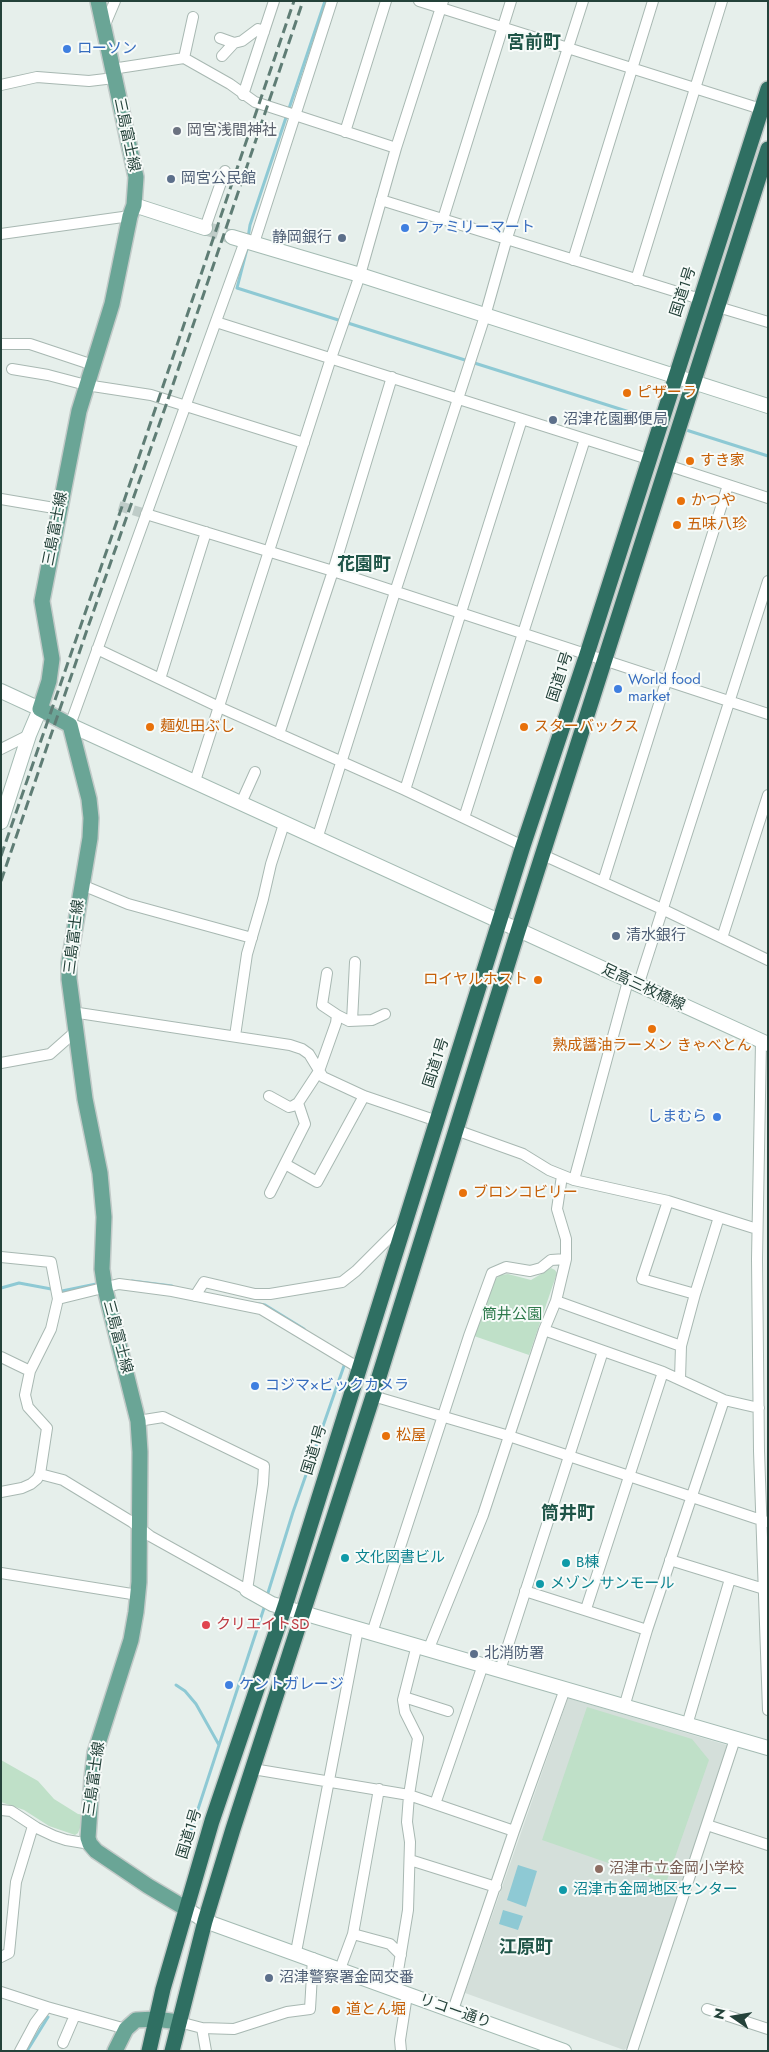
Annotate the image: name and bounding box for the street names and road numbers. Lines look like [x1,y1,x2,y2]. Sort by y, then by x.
street label: 三島富士線 [109,96,143,174]
street label: 国道1号 [667,265,701,319]
street label: 三島富士線 [40,490,72,568]
street label: 国道1号 [544,650,578,704]
street label: 三島富士線 [61,899,89,975]
street label: 足高三枚橋線 [598,961,688,1015]
street label: 国道1号 [420,1036,454,1090]
street label: 三島富士線 [99,1298,135,1376]
street label: 国道1号 [299,1423,331,1477]
street label: 三島富士線 [81,1741,109,1817]
street label: 国道1号 [174,1807,206,1861]
street label: リコー通り [417,1991,493,2033]

